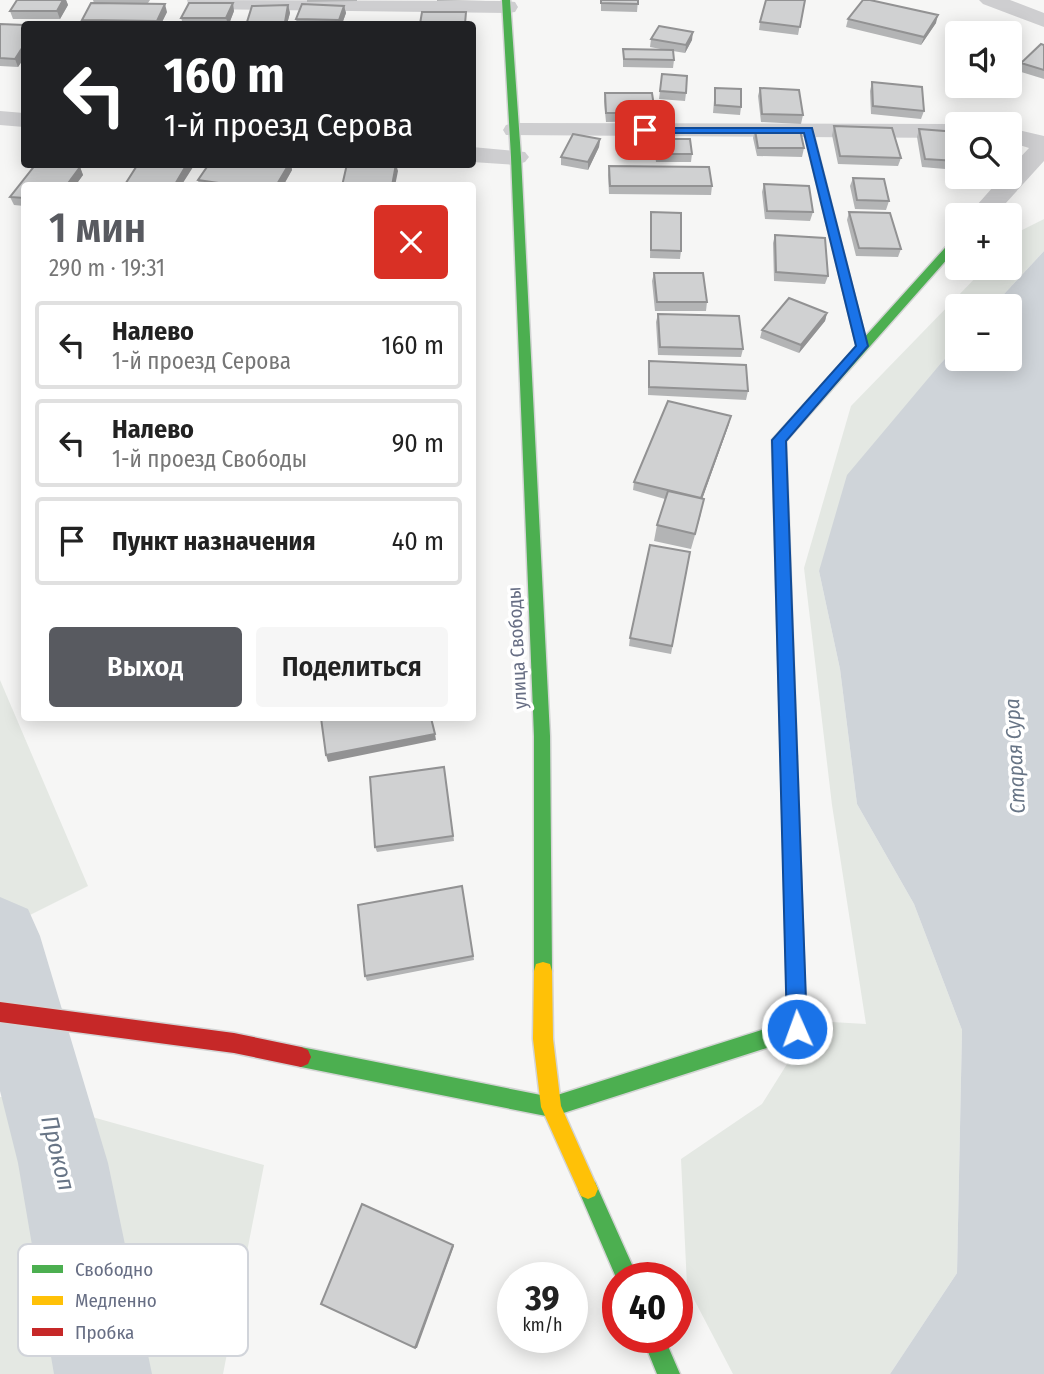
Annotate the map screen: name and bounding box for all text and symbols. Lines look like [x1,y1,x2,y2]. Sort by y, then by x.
map controls [945,21,1022,371]
button: sound [945,21,1022,98]
text: 160 m [164,46,285,105]
icon: left [49,49,140,140]
pin [615,100,675,160]
text: 1-й проезд Серова [164,106,413,144]
icon: arrive [626,111,664,149]
button: search [945,112,1022,189]
text: 1 мин [49,203,146,253]
button: + [945,203,1022,280]
button: close [374,205,448,279]
text: 290 m · 19:31 [49,254,165,282]
button: − [945,294,1022,371]
text: Налево [112,316,194,347]
icon: left [53,326,91,364]
text: 160 m [381,330,444,361]
text: 1-й проезд Серова [112,347,291,375]
text: Налево [112,414,194,445]
icon: left [53,424,91,462]
text: 90 m [392,428,444,459]
text: 1-й проезд Свободы [112,445,307,473]
icon: arrive [53,522,91,560]
text: Пункт назначения [112,526,316,557]
text: 40 m [392,526,444,557]
street label: улица Свободы [502,586,532,710]
button: Выход [49,627,242,707]
button: Поделиться [256,627,448,707]
water label: Старая Сура [999,698,1031,814]
position arrow [760,992,834,1066]
water label: Прокоп [35,1113,81,1193]
legend [18,1244,248,1356]
text: Свободно [75,1258,153,1281]
speed limit sign: 40 [602,1262,693,1353]
text: 39 [525,1277,560,1319]
text: Медленно [75,1289,157,1312]
text: km/h [522,1314,563,1336]
text: Пробка [75,1321,134,1344]

